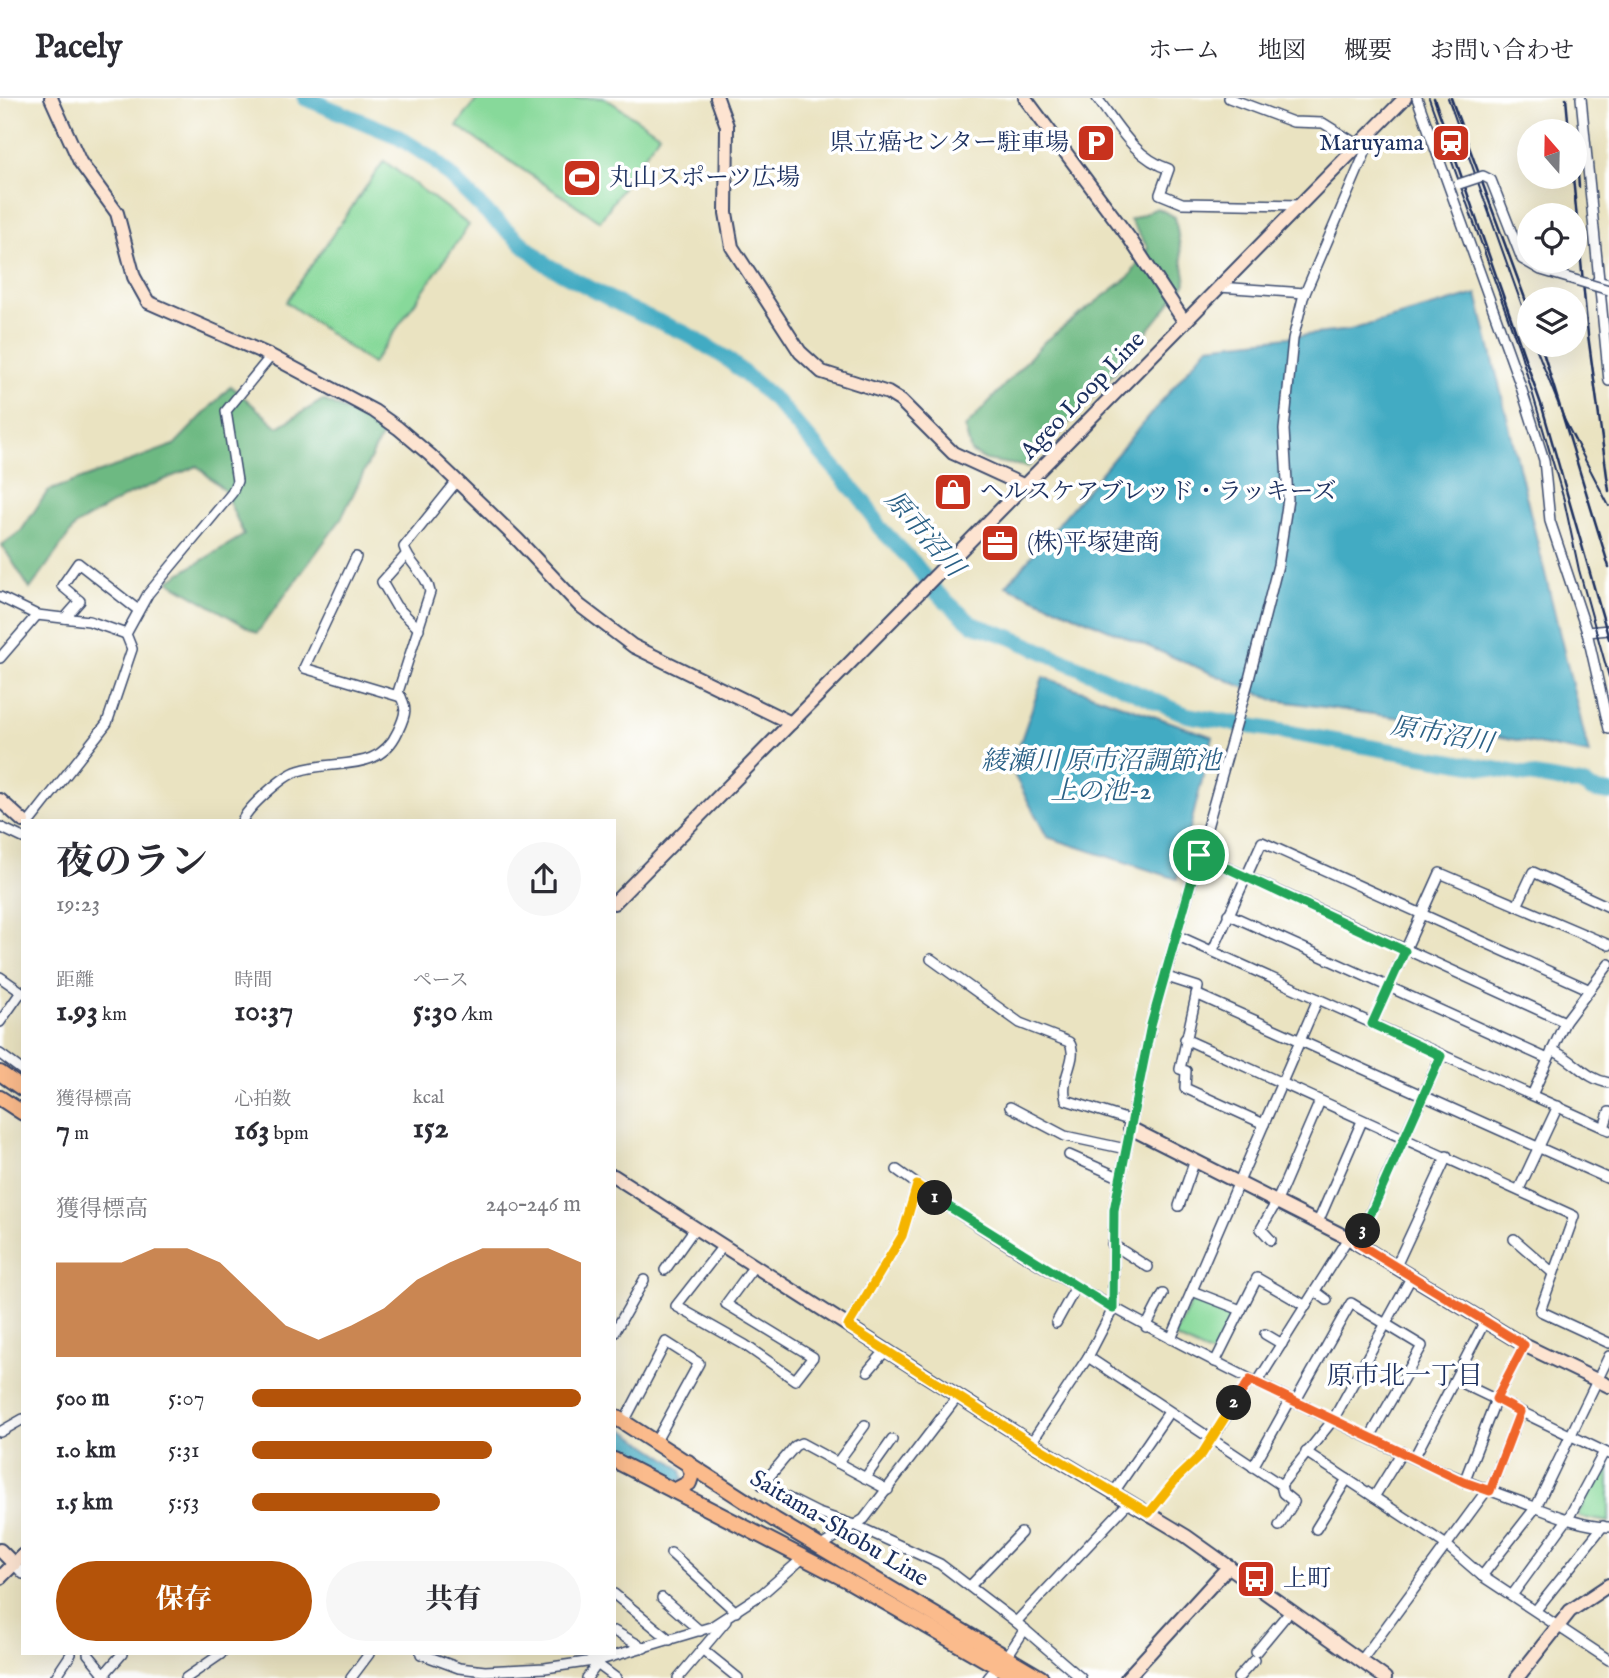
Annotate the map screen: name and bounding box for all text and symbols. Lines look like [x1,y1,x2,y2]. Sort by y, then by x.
text: Pacely [35,27,122,69]
text: ホーム [1148,36,1220,67]
text: 地図 [1258,36,1306,67]
text: 概要 [1344,36,1392,67]
text: お問い合わせ [1430,36,1574,67]
north arrow [1517,119,1587,189]
map controls [1517,119,1587,357]
parking icon: 県立癌センター駐車場 [1075,122,1117,164]
station icon: Maruyama [1430,122,1472,164]
place label: 県立癌センター駐車場 [830,128,1069,159]
place label: Maruyama [1319,128,1425,159]
sports icon: 丸山スポーツ広場 [561,157,603,199]
place label: 丸山スポーツ広場 [609,163,800,194]
button: locate [1517,203,1587,273]
button: layers [1517,287,1587,357]
street label: Ageo Loop Line [1013,325,1152,468]
shop icon: ヘルスケアブレッド・ラッキーズ [932,471,974,513]
place label: ヘルスケアブレッド・ラッキーズ [980,477,1336,508]
water label: 原市沼川 [877,484,973,586]
office icon: (株)平塚建商 [979,522,1021,564]
place label: (株)平塚建商 [1027,528,1159,559]
water label: 原市沼川 [1388,710,1499,761]
water label: 綾瀬川 原市沼調節池 上の池-2 [981,745,1224,808]
pin [1169,825,1229,885]
icon: arrive [1180,836,1218,874]
text: 夜のラン [56,840,208,888]
button: share [507,842,581,916]
text: 19:23 [56,890,100,919]
text: 距離 [56,969,94,993]
text: 時間 [234,969,272,993]
text: ペース [413,969,469,993]
text: 1.93 [56,993,98,1031]
text: 10:37 [234,993,293,1031]
text: 5:30 [413,993,457,1031]
text: km [98,1003,127,1027]
text: /km [457,1003,493,1027]
text: kcal [413,1086,444,1110]
text: 獲得標高 [56,1088,132,1112]
text: 心拍数 [234,1088,291,1112]
text: 152 [413,1110,449,1148]
text: 7 [56,1112,70,1150]
text: 163 [234,1112,269,1150]
text: m [70,1122,89,1146]
text: bpm [269,1122,309,1146]
pin: 1 [918,1180,953,1216]
text: 1 [931,1185,938,1209]
text: 240–246 m [485,1190,581,1219]
text: 獲得標高 [56,1195,148,1224]
pin: 3 [1346,1214,1380,1248]
text: 3 [1359,1218,1366,1242]
district label: 原市北一丁目 [1327,1360,1483,1393]
text: 500 m [56,1384,110,1413]
text: 5:07 [168,1384,204,1413]
pin: 2 [1216,1386,1252,1420]
text: 2 [1229,1390,1238,1414]
text: 1.0 km [56,1436,116,1465]
text: 5:31 [168,1436,200,1465]
street label: Saitama-Shobu Line [744,1463,934,1595]
text: 1.5 km [56,1488,113,1517]
text: 5:53 [168,1488,199,1517]
bus stop icon: 上町 [1235,1558,1277,1600]
button: 保存 [56,1561,312,1641]
button: 共有 [326,1561,581,1641]
place label: 上町 [1283,1564,1331,1595]

